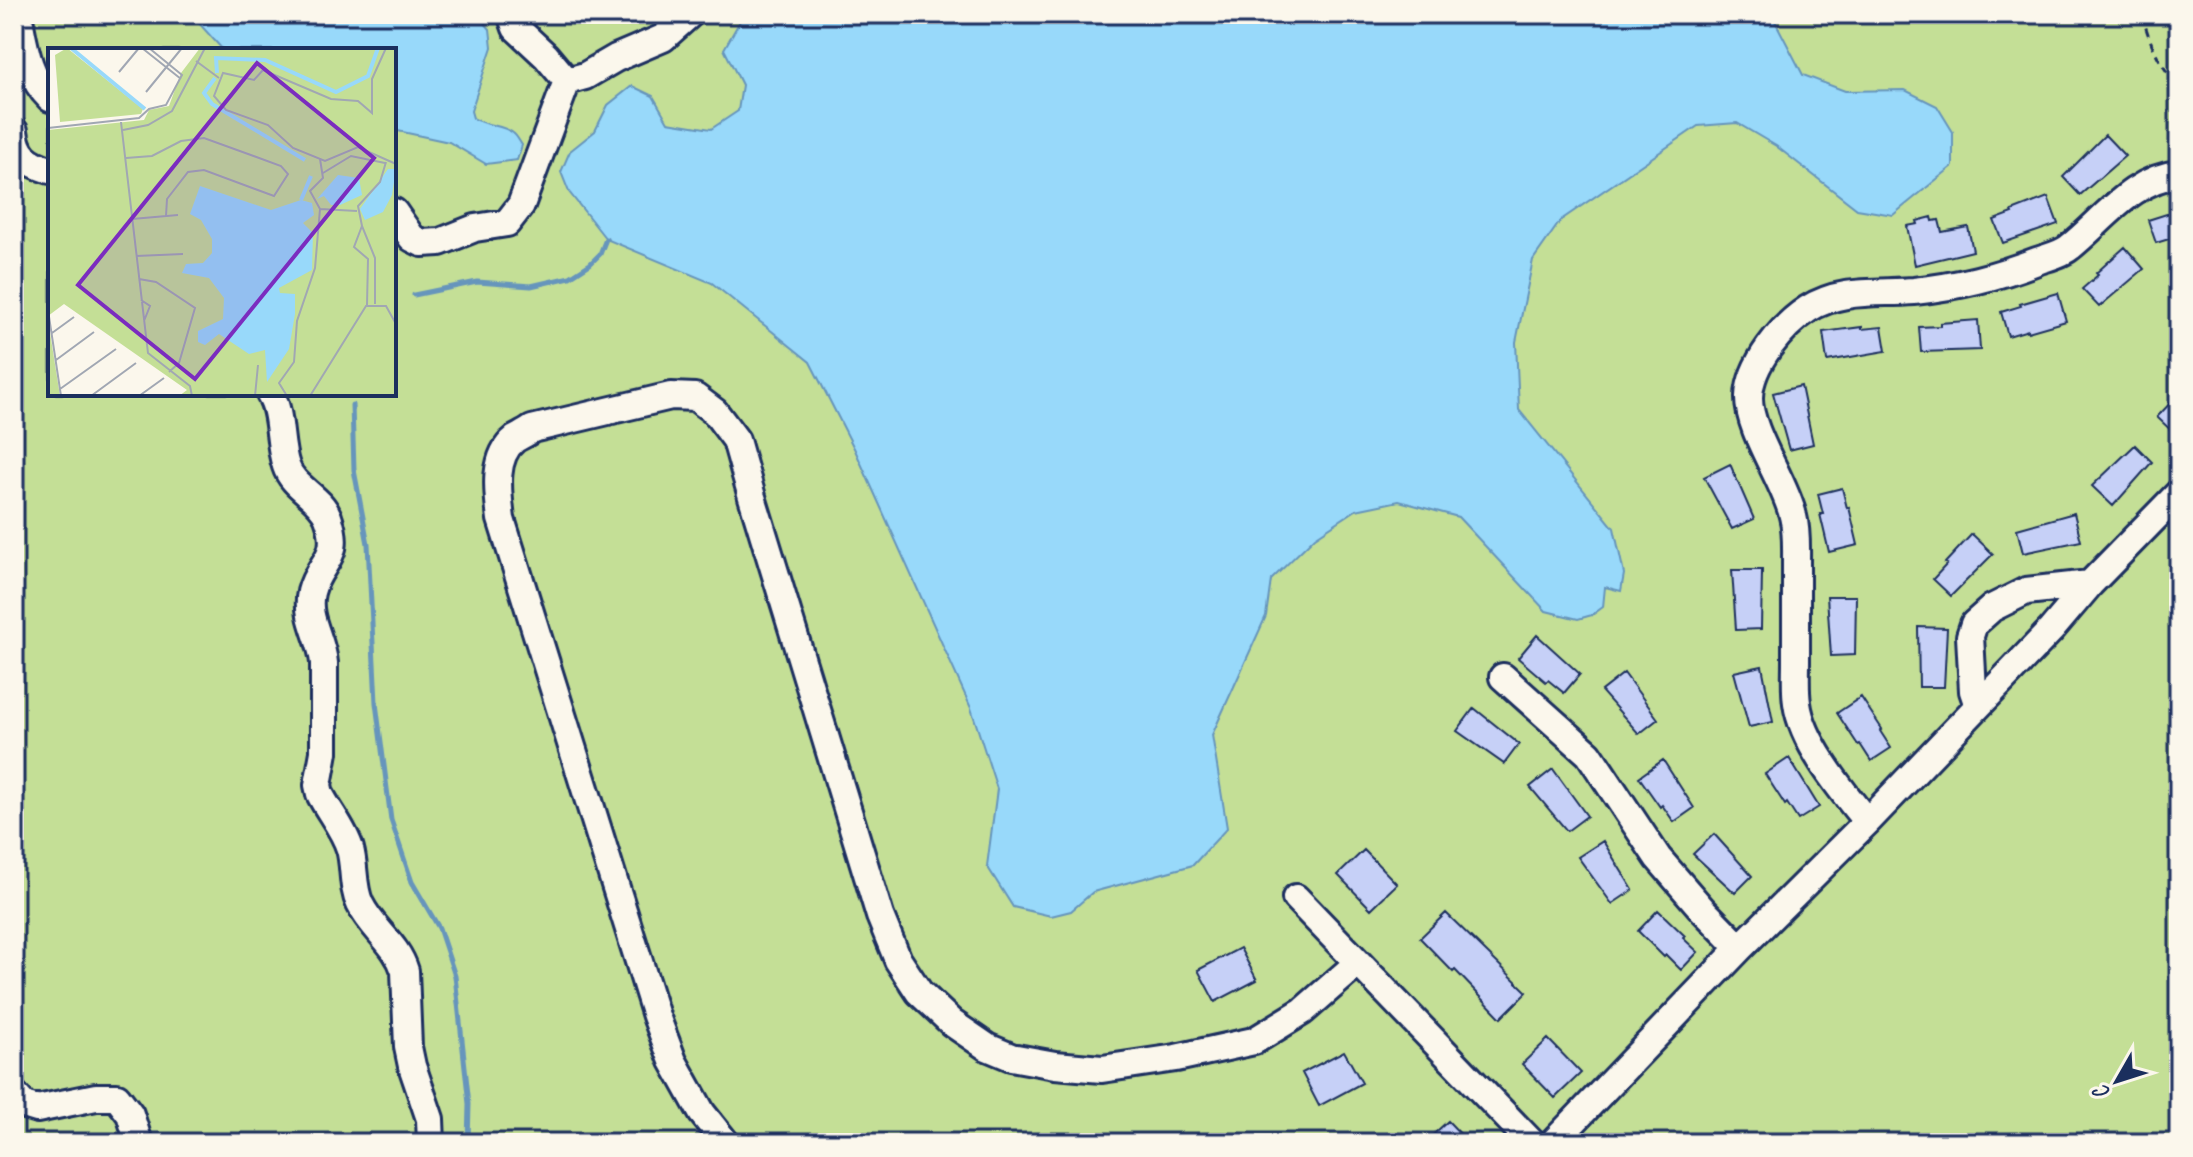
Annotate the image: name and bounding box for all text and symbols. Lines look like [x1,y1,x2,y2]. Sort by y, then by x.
inset map [48,48,396,396]
north arrow [2077,1041,2157,1121]
text: С [2086,1077,2117,1106]

